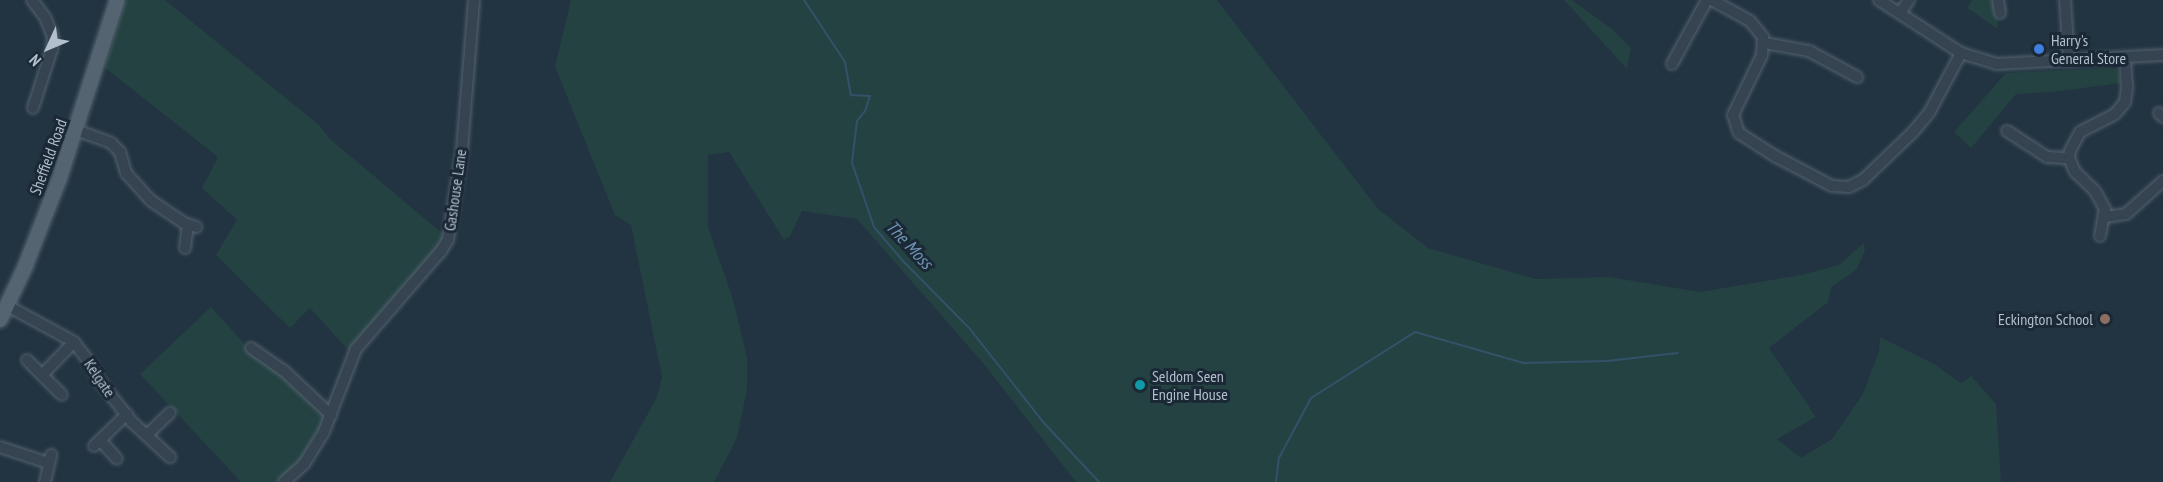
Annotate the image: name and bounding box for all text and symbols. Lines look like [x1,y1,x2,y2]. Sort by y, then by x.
north arrow [18,18,78,78]
place label: Harry's General Store [2051,30,2126,68]
marker: Harry's General Store [2032,42,2046,56]
text: N [25,50,45,71]
street label: Sheffield Road [25,116,71,198]
street label: Gashouse Lane [440,148,470,232]
water label: The Moss [881,216,937,274]
place label: Eckington School [1998,309,2093,329]
marker: Eckington School [2098,312,2112,326]
street label: Kelgate [80,355,120,401]
place label: Seldom Seen Engine House [1152,366,1228,404]
marker: Seldom Seen Engine House [1133,378,1147,392]

